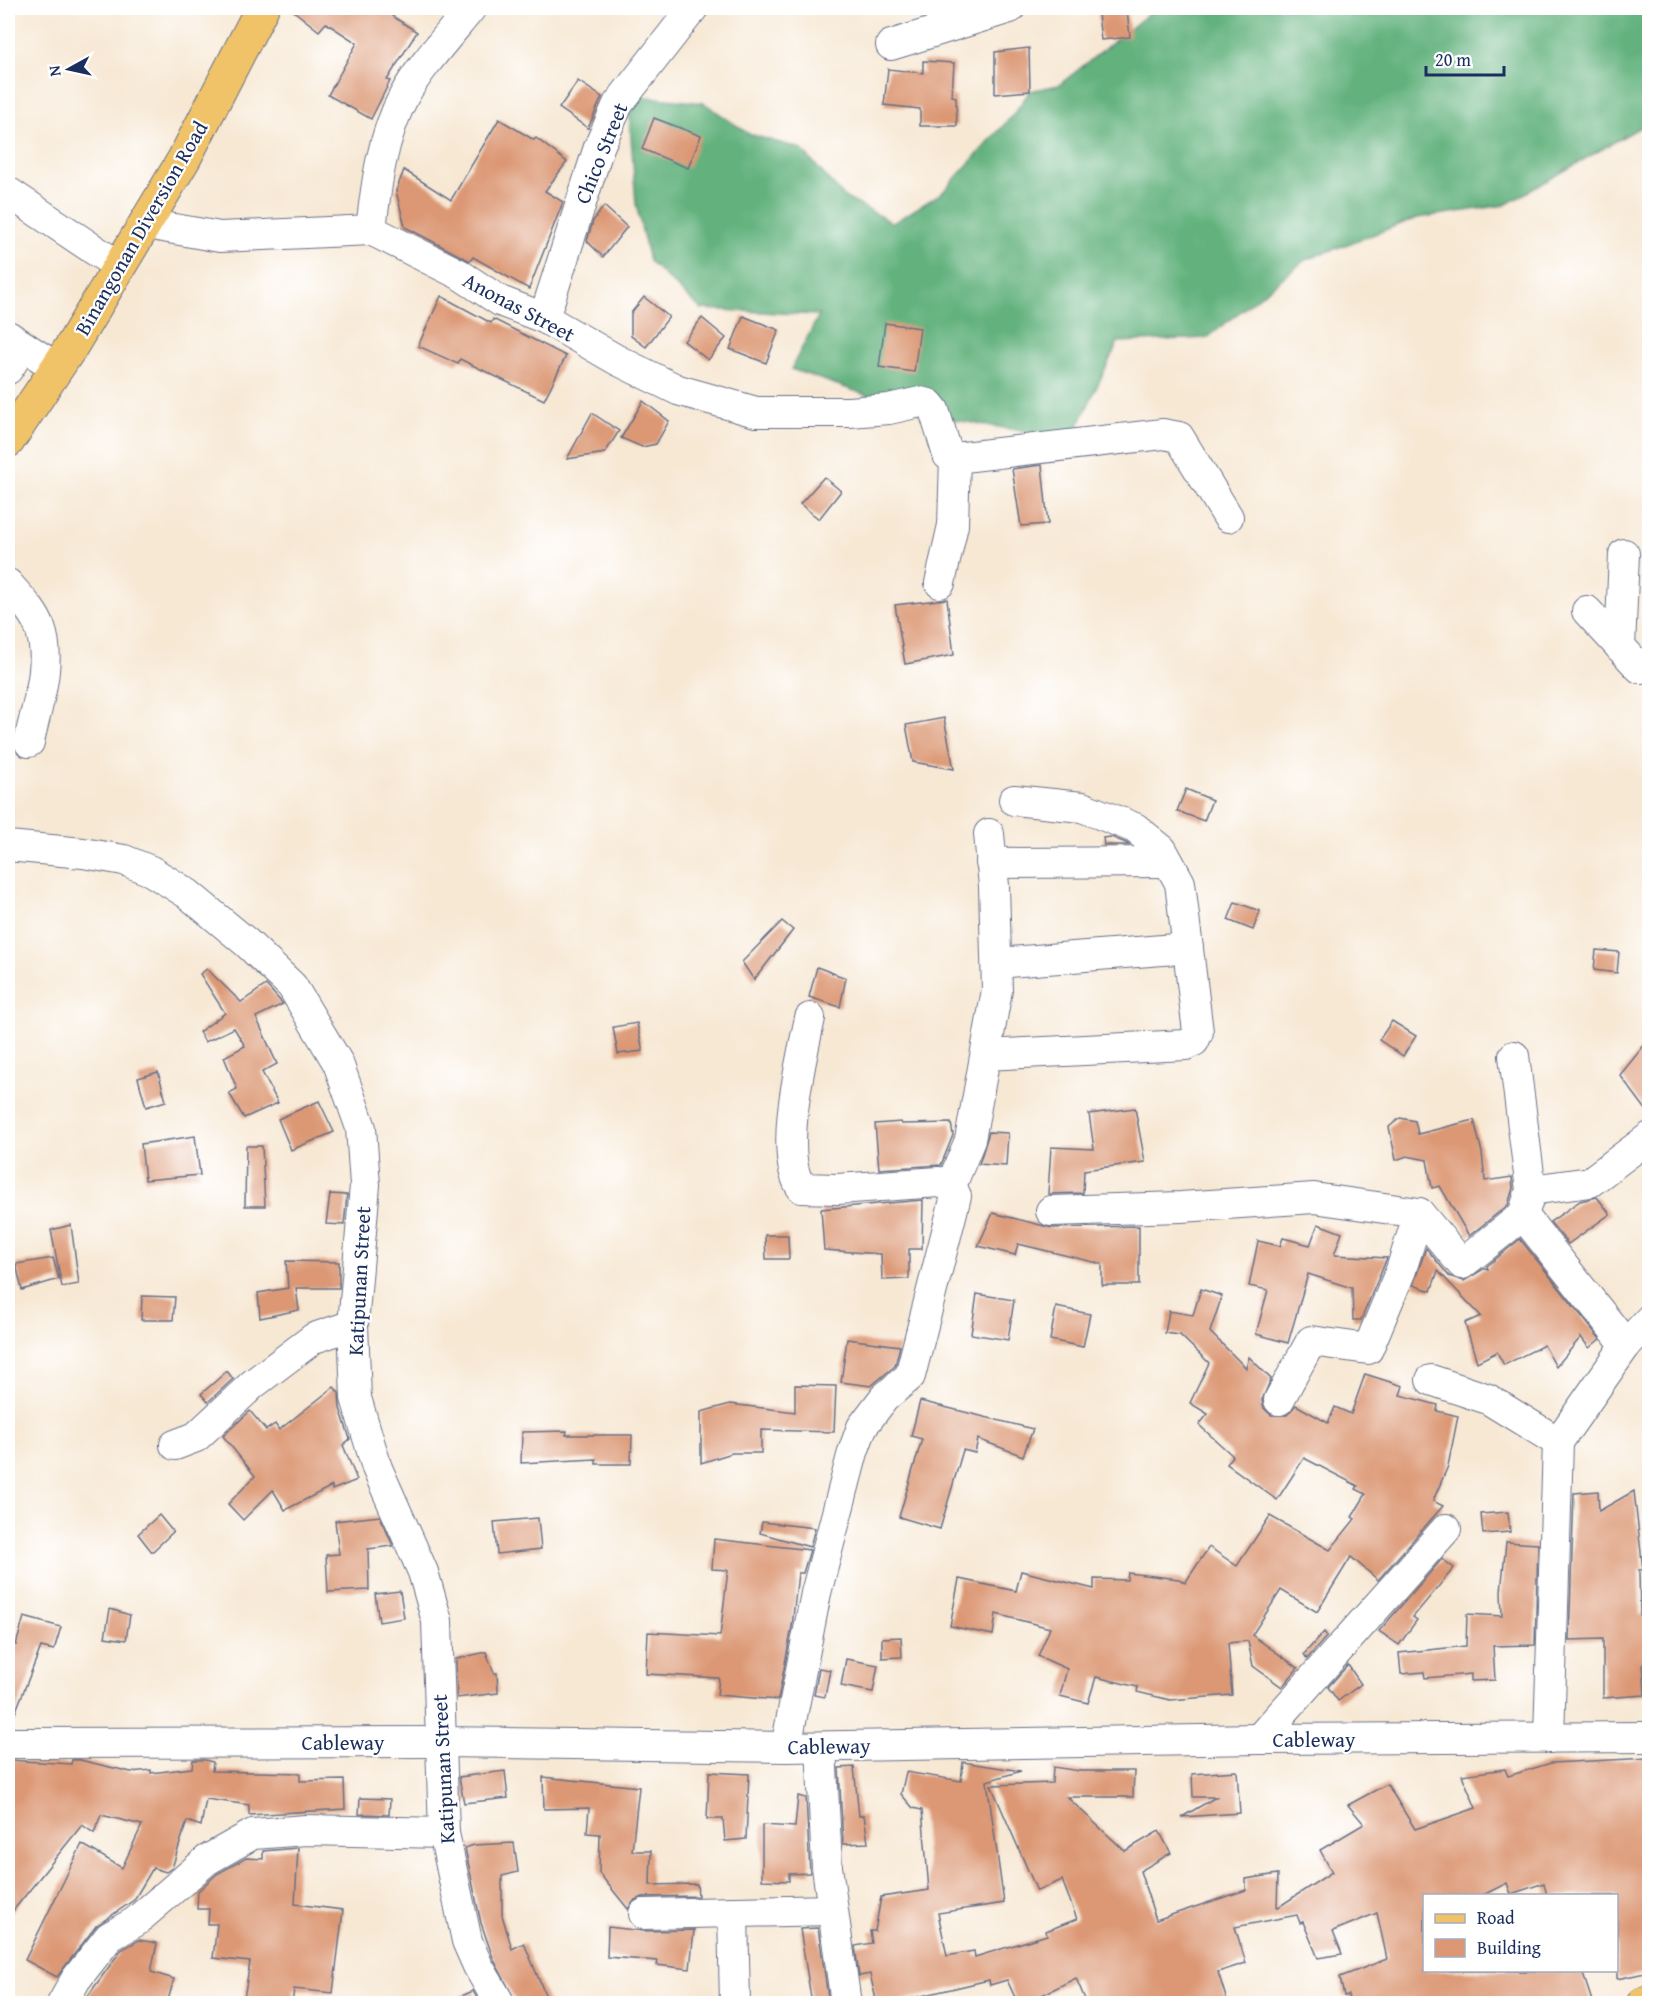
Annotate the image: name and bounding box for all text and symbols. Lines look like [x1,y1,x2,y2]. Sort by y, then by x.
north arrow [39,39,99,99]
scale bar [1426,39,1504,77]
text: 20 m [1435,46,1471,73]
text: N [41,64,67,78]
street label: Chico Street [567,97,636,208]
street label: Binangonan Diversion Road [67,114,216,341]
street label: Anonas Street [457,264,581,350]
street label: Katipunan Street [340,1205,378,1357]
street label: Katipunan Street [424,1693,462,1845]
street label: Cableway [1273,1724,1356,1755]
street label: Cableway [302,1727,385,1758]
street label: Cableway [787,1730,871,1762]
legend [1423,1894,1618,1972]
text: Road [1477,1904,1515,1931]
text: Building [1477,1934,1541,1961]

